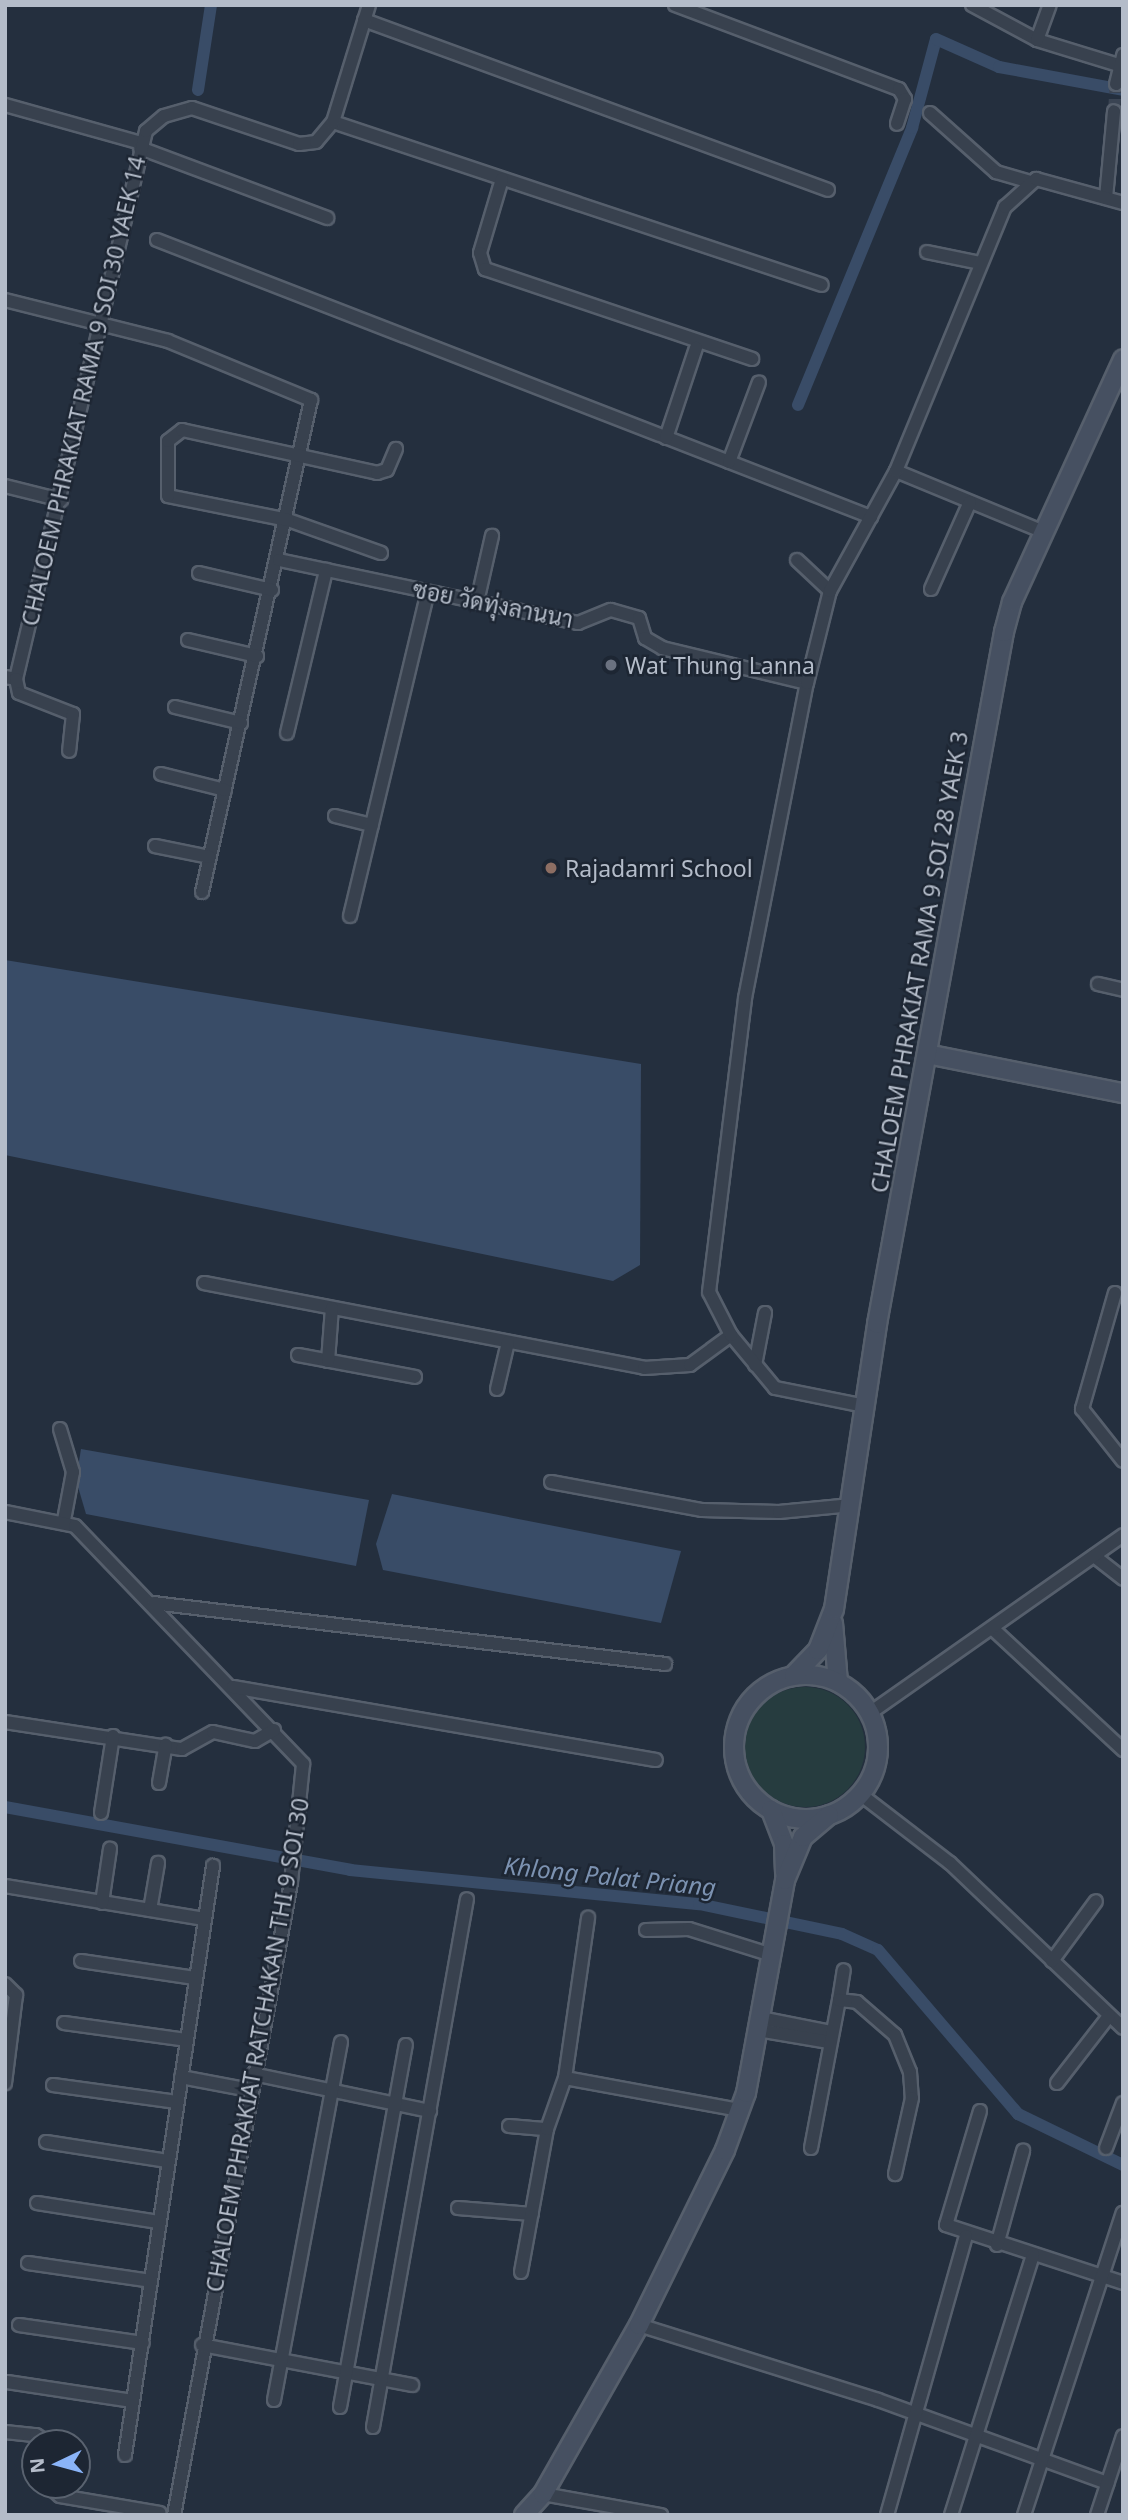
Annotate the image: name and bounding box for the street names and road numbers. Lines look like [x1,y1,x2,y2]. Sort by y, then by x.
street label: CHALOEM PHRAKIAT RAMA 9 SOI 30 YAEK 14 [15,153,151,629]
street label: ซอย วัดทุ่งลานนา [411,575,575,633]
street label: CHALOEM PHRAKIAT RAMA 9 SOI 28 YAEK 3 [865,729,973,1195]
street label: CHALOEM PHRAKIAT RATCHAKAN THI 9 SOI 30 [200,1796,314,2294]

